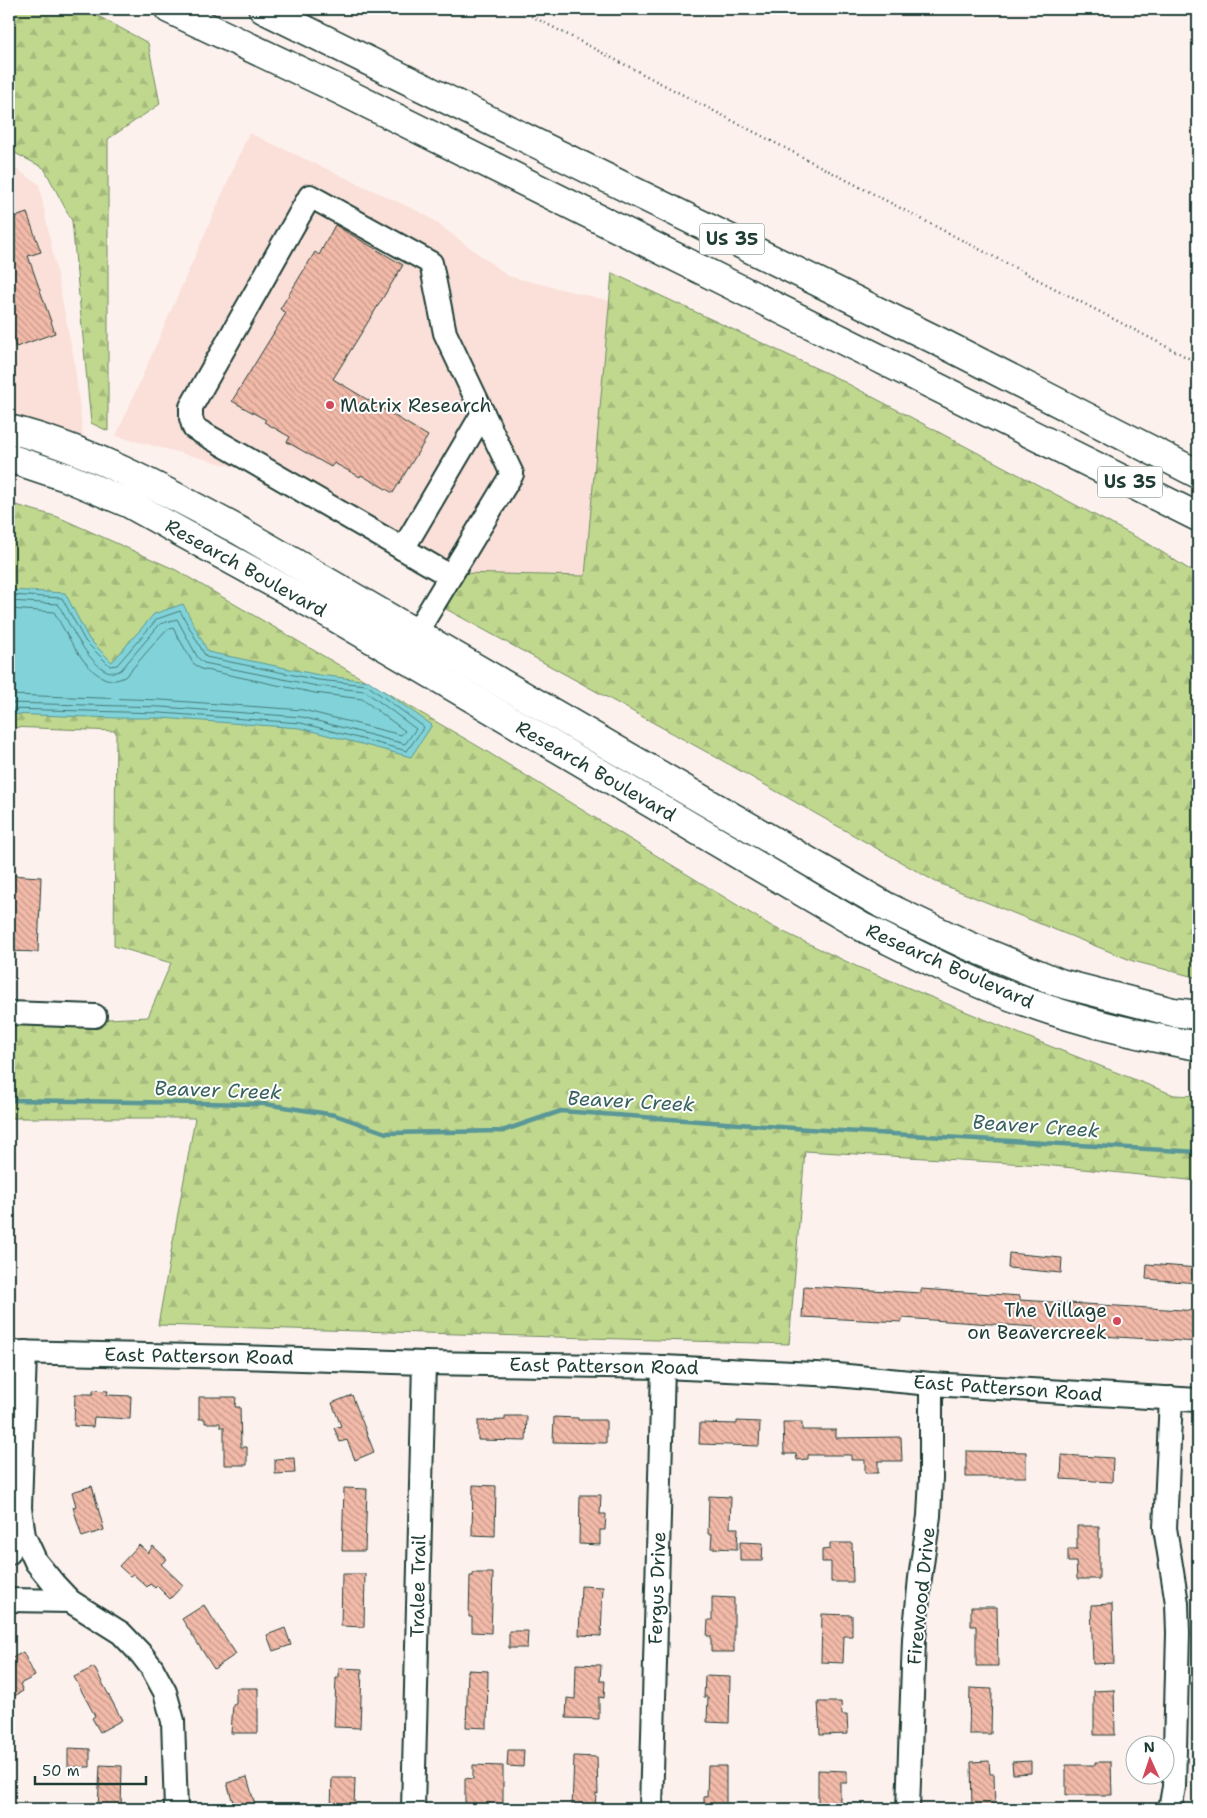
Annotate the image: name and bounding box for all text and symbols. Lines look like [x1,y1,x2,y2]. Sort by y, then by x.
road number: US 35 [700,223,764,254]
place label: Matrix Research [340,393,491,418]
marker: Matrix Research [324,399,336,411]
road number: US 35 [1098,467,1162,498]
street label: Research Boulevard [161,513,331,623]
street label: Research Boulevard [511,715,681,827]
street label: Research Boulevard [862,918,1038,1014]
water label: Beaver Creek [154,1075,283,1105]
water label: Beaver Creek [567,1085,696,1117]
water label: Beaver Creek [972,1109,1101,1143]
place label: The Village on Beavercreek [967,1298,1107,1345]
marker: The Village on Beavercreek [1111,1315,1123,1327]
street label: East Patterson Road [104,1342,294,1370]
street label: East Patterson Road [509,1352,699,1380]
street label: East Patterson Road [913,1369,1103,1407]
street label: Firewood Drive [901,1526,941,1666]
street label: Fergus Drive [643,1531,671,1645]
street label: Tralee Trail [405,1534,431,1638]
north arrow [1124,1736,1174,1786]
text: N [1143,1738,1155,1756]
scale bar [35,1753,146,1785]
text: 50 m [42,1761,80,1781]

